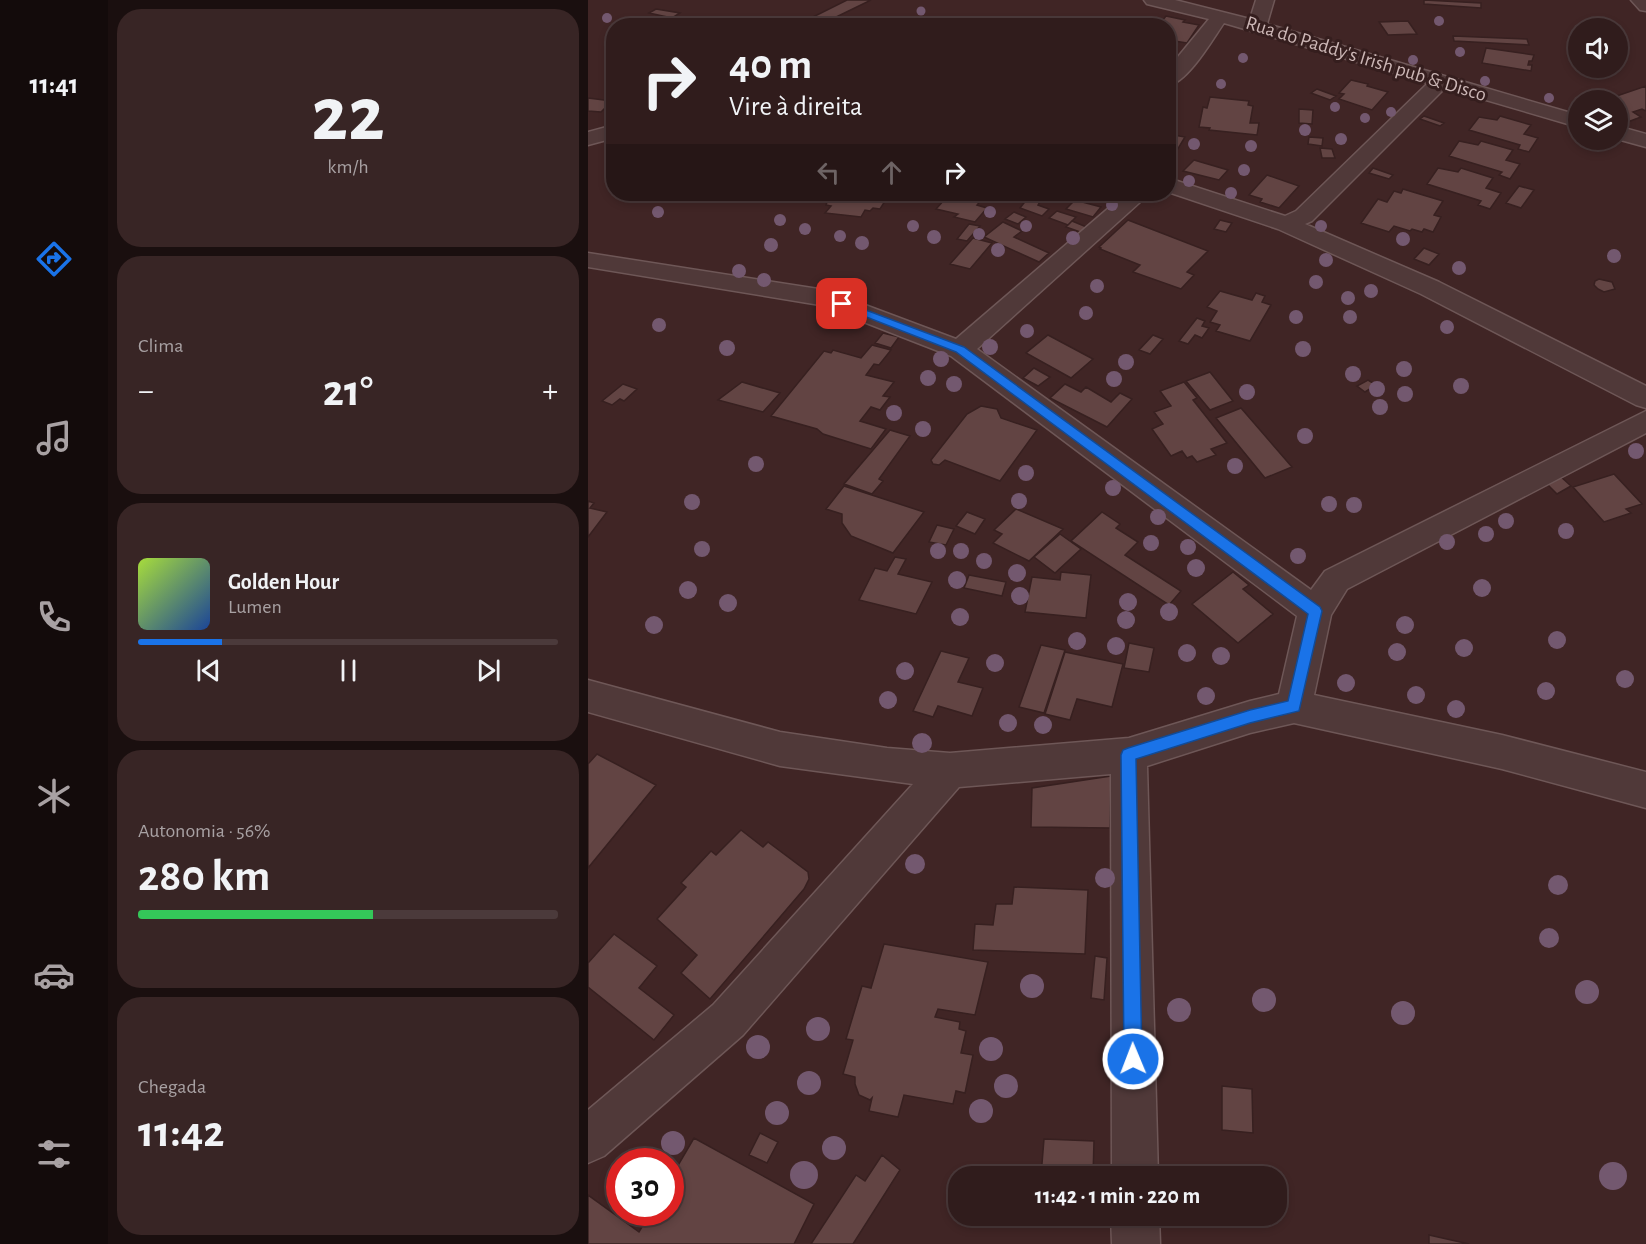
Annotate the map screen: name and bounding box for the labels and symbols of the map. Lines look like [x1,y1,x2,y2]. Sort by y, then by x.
street label: Rua do Paddy's Irish pub & Disco [1243,13,1489,105]
pin [816,278,867,329]
position arrow [1101,1027,1165,1091]
speed limit sign: 30 [606,1148,684,1226]

